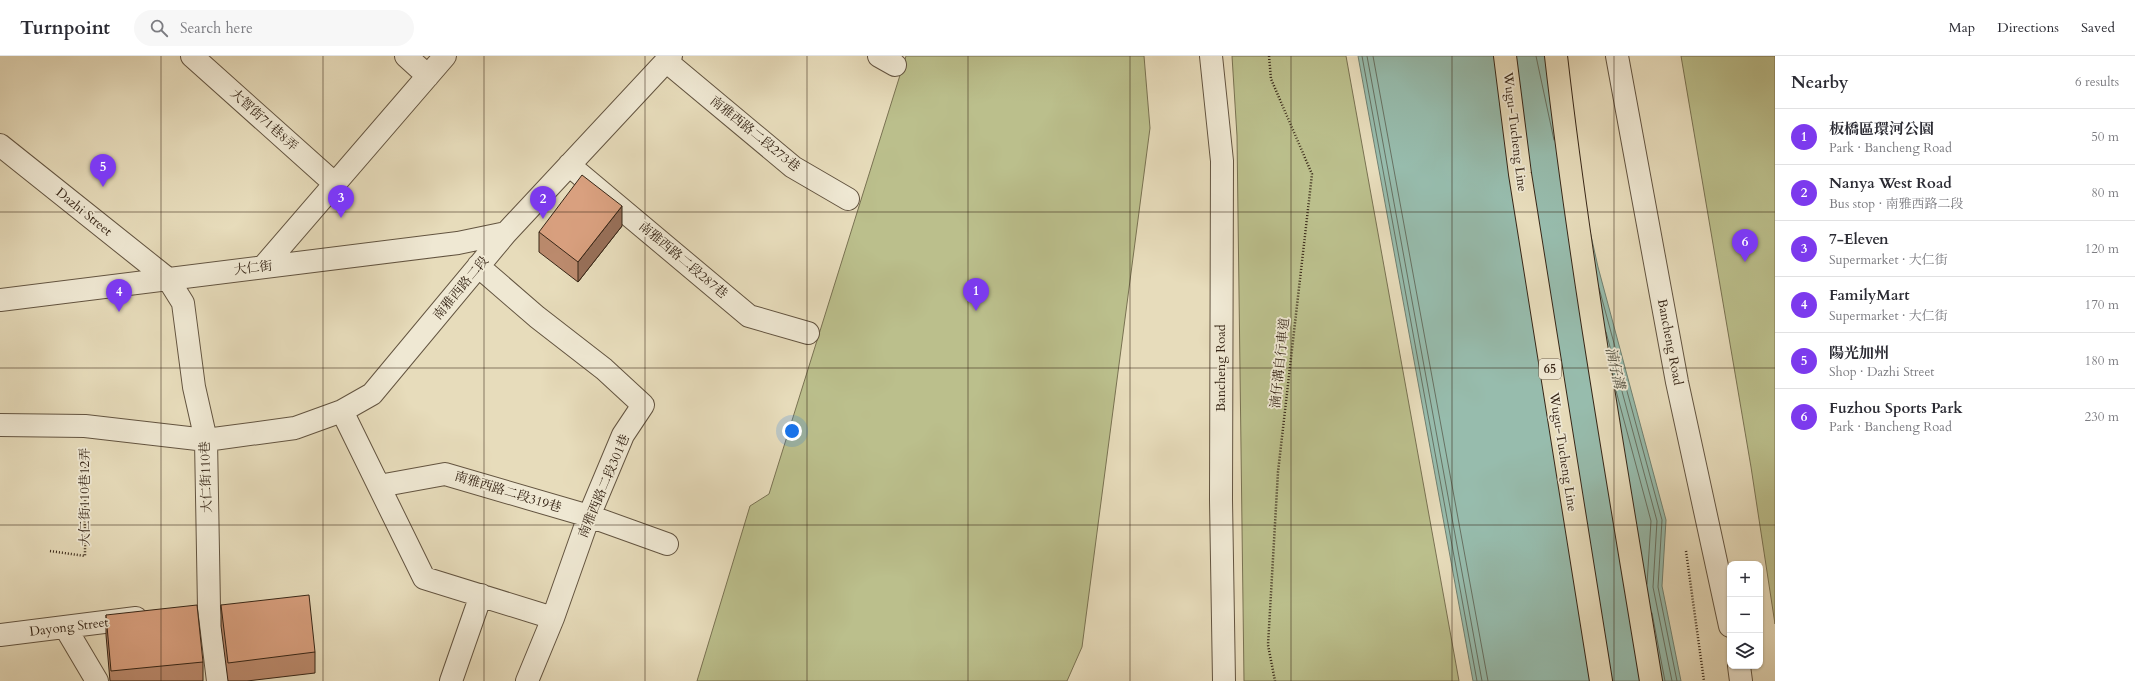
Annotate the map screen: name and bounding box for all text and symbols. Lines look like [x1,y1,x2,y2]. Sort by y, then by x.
search box [134,10,414,46]
text: Turnpoint [20,15,110,41]
icon: search [148,17,170,39]
text: Search here [180,18,253,38]
text: Map [1949,18,1975,37]
text: Directions [1997,18,2059,37]
text: Saved [2081,18,2115,37]
street label: Wugu-Tucheng Line [1499,70,1531,193]
text: Nearby [1791,71,1848,94]
text: 6 results [2075,73,2119,91]
street label: 大智街71巷8弄 [226,85,302,155]
street label: 南雅西路二段273巷 [706,92,804,176]
text: 板橋區環河公園 [1829,119,1934,139]
text: 1 [1801,128,1807,146]
text: 50 m [2091,128,2119,146]
text: Park · Bancheng Road [1829,139,1952,157]
pin: 5 [90,154,116,187]
text: Nanya West Road [1829,173,1952,193]
street label: Dazhi Street [52,184,116,240]
text: 2 [1801,184,1807,202]
text: 80 m [2091,184,2119,202]
pin: 3 [328,185,354,218]
pin: 2 [530,186,556,219]
text: Bus stop · 南雅西路二段 [1829,195,1964,213]
street label: 南雅西路二段287巷 [635,217,731,303]
pin: 6 [1732,229,1758,262]
text: 7-Eleven [1829,229,1889,249]
text: 3 [1801,240,1807,258]
text: 120 m [2085,240,2119,258]
text: Supermarket · 大仁街 [1829,251,1948,269]
street label: 南雅西路二段 [429,252,493,324]
street label: 大仁街 [233,257,273,279]
pin: 1 [963,278,989,311]
pin: 4 [106,279,132,312]
text: FamilyMart [1829,285,1910,305]
text: 4 [1801,296,1807,314]
text: 170 m [2085,296,2119,314]
street label: Bancheng Road [1653,297,1687,387]
text: Supermarket · 大仁街 [1829,307,1948,325]
street label: 湳仔溝自行車道 [1266,317,1294,409]
street label: Bancheng Road [1212,324,1230,412]
text: 陽光加州 [1829,343,1889,363]
water label: 湳仔溝 [1601,345,1629,393]
text: 5 [1801,352,1807,370]
text: 180 m [2085,352,2119,370]
road number: 65 [1539,359,1561,379]
text: Shop · Dazhi Street [1829,363,1934,381]
street label: Wugu-Tucheng Line [1545,390,1581,513]
text: Fuzhou Sports Park [1829,398,1963,418]
text: 6 [1801,408,1807,426]
text: 230 m [2085,408,2119,426]
text: Park · Bancheng Road [1829,418,1952,436]
your location [782,421,802,441]
street label: 南雅西路二段301巷 [574,431,634,541]
street label: 大仁街110巷 [196,441,216,513]
street label: 大仁街110巷12弄 [76,448,94,546]
street label: 南雅西路二段319巷 [452,467,564,517]
map controls [1727,561,1763,669]
button: + [1727,561,1763,597]
button: − [1727,597,1763,633]
street label: Dayong Street [28,613,110,641]
button: layers [1727,633,1763,669]

